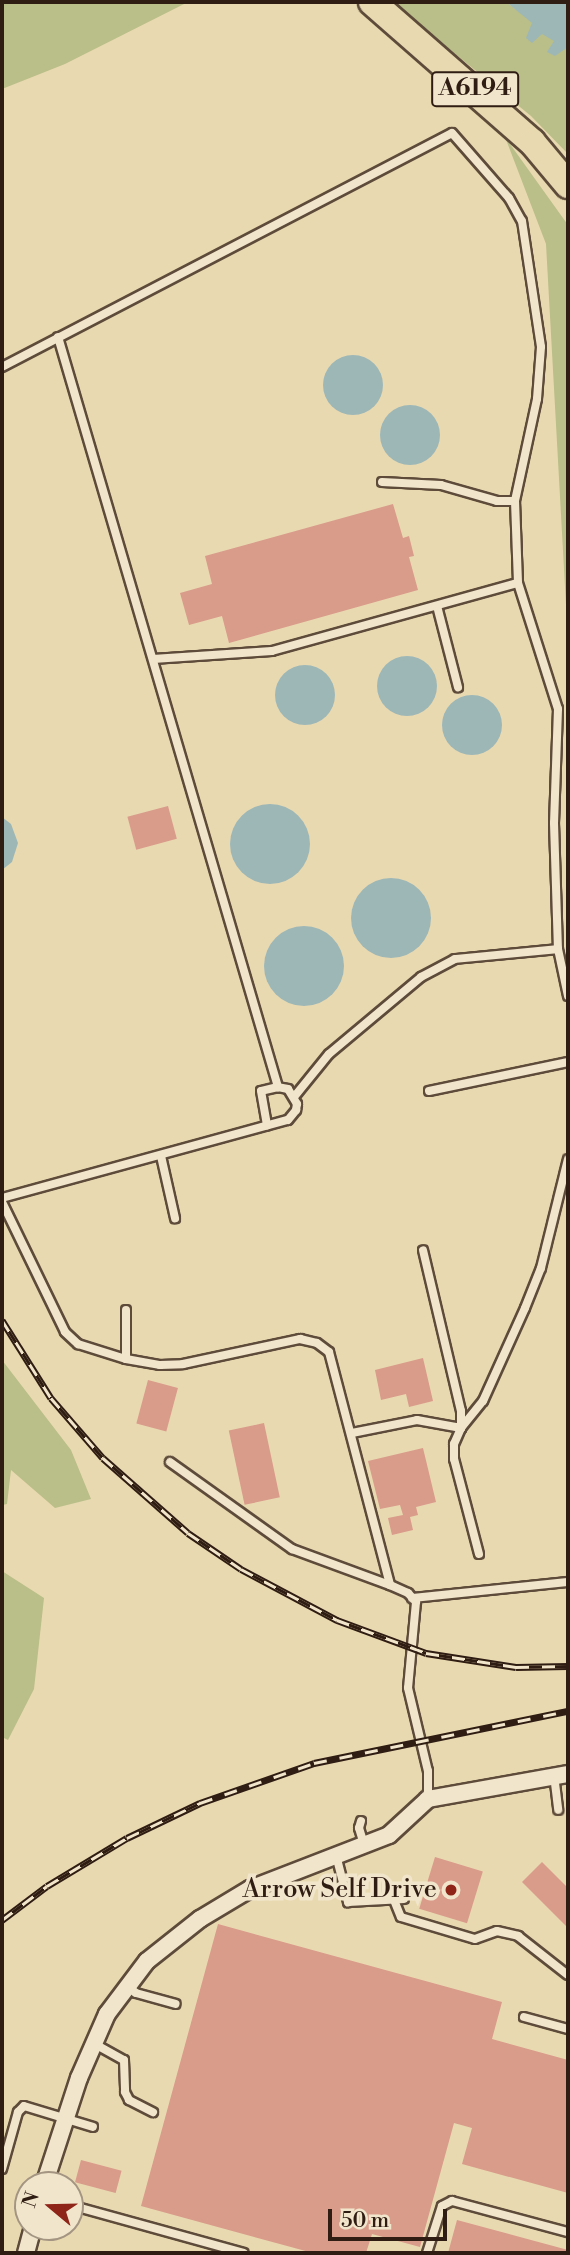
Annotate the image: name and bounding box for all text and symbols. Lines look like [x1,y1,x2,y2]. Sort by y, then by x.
road number: A6194 [430,68,520,110]
place label: Arrow Self Drive [242,1874,437,1906]
marker: Arrow Self Drive [443,1882,459,1898]
north arrow [14,2171,84,2241]
text: N [17,2189,45,2211]
scale bar [332,2196,451,2240]
text: 50 m [341,2208,389,2234]

